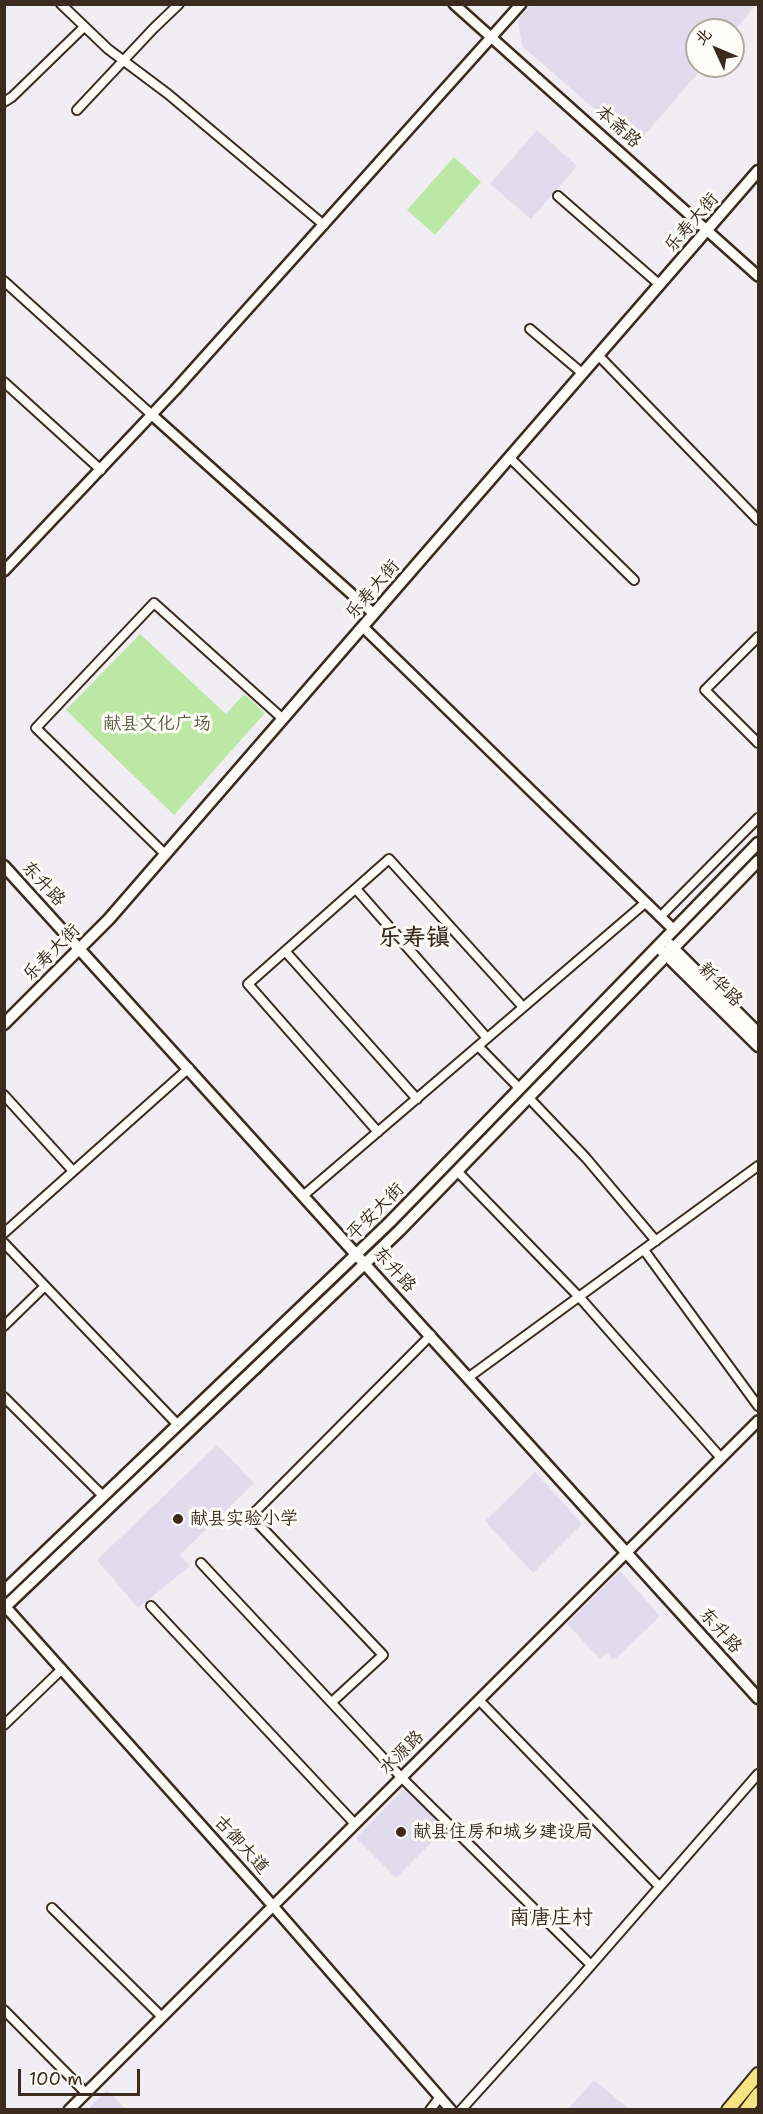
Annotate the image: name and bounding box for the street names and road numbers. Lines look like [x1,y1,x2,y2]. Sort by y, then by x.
street label: 本斋路 [591,101,645,153]
street label: 乐寿大街 [660,189,724,257]
street label: 乐寿大街 [341,556,405,624]
street label: 东升路 [17,857,69,911]
street label: 乐寿大街 [19,920,85,986]
street label: 新华路 [693,958,747,1012]
street label: 平安大街 [343,1179,409,1245]
street label: 东升路 [368,1243,420,1297]
street label: 东升路 [694,1604,746,1658]
street label: 水源路 [375,1726,429,1780]
street label: 古御大道 [209,1811,273,1879]

